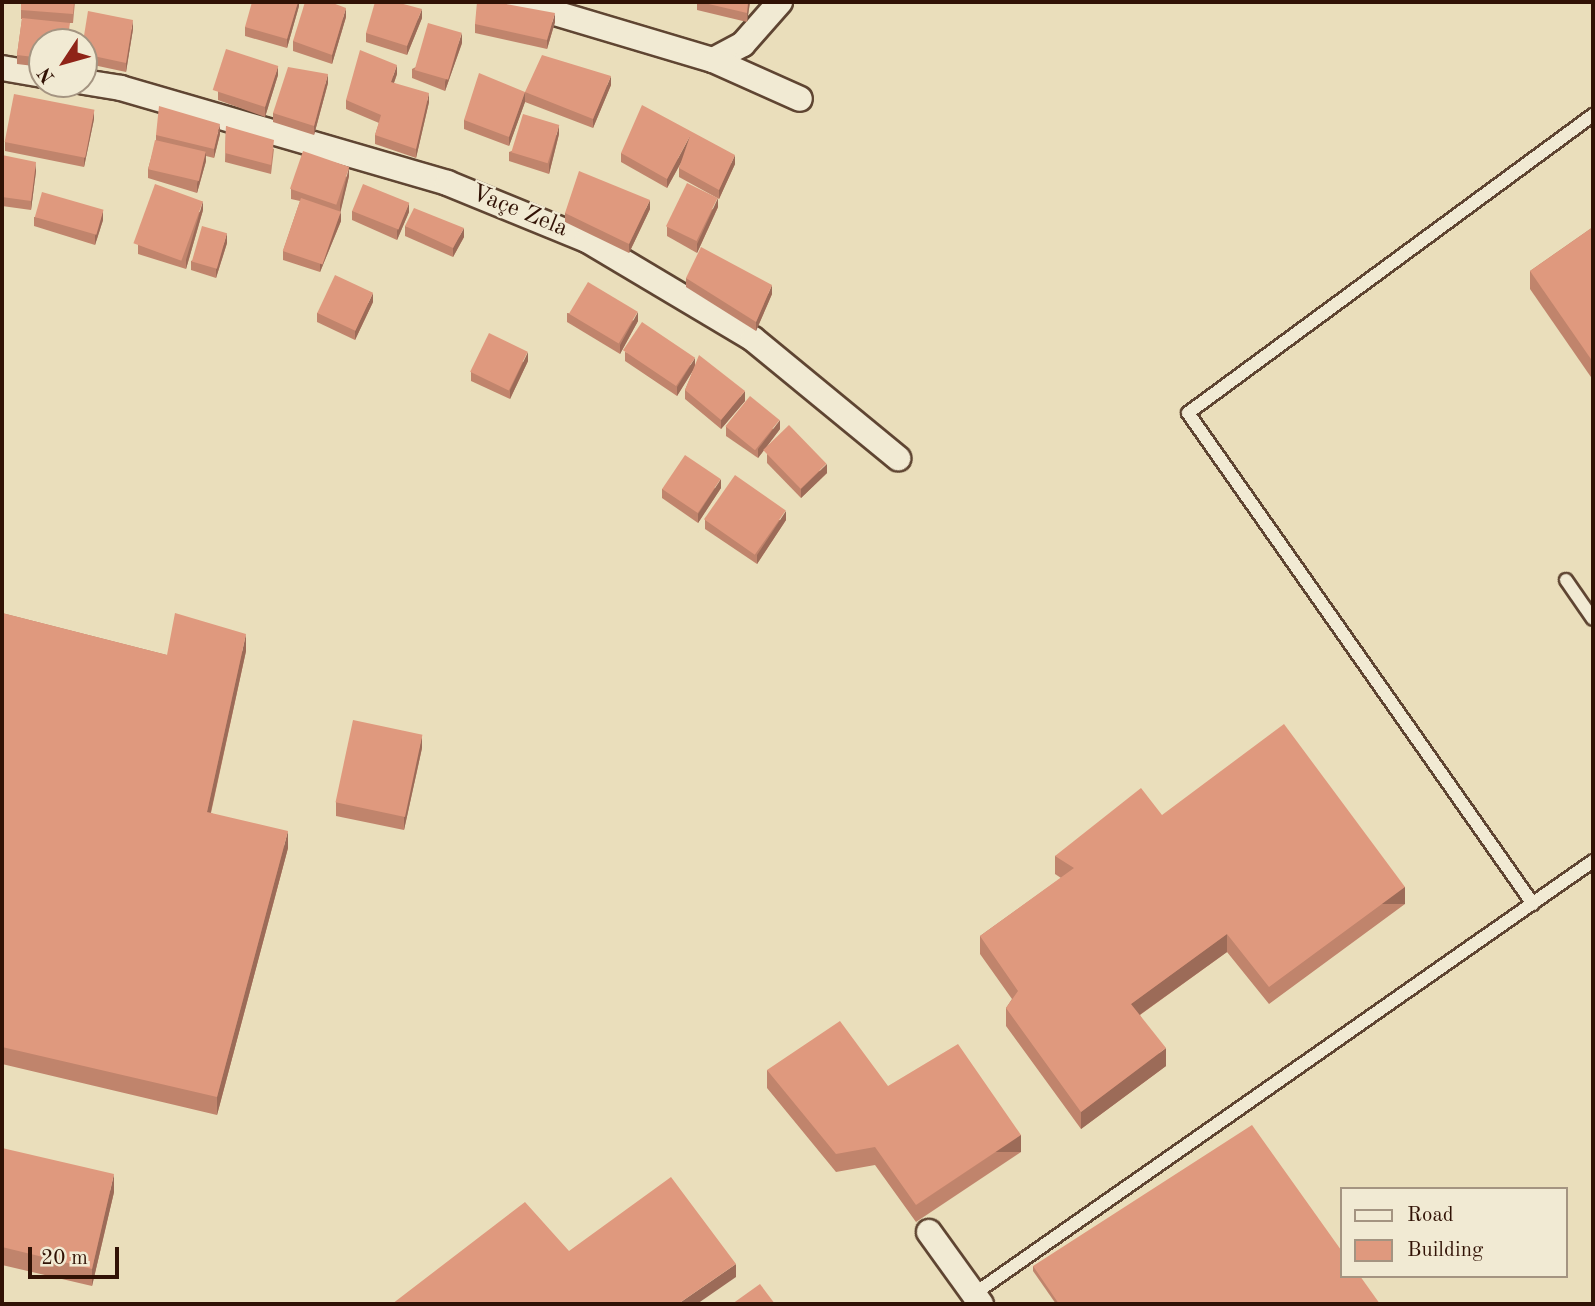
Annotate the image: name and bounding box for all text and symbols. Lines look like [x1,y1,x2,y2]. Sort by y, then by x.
north arrow [28,28,98,98]
text: N [35,63,59,86]
street label: Vaçe Zela [466,180,572,244]
legend [1340,1187,1567,1278]
text: Road [1407,1205,1454,1226]
scale bar [32,1232,122,1276]
text: Building [1407,1240,1483,1261]
text: 20 m [41,1248,88,1269]

